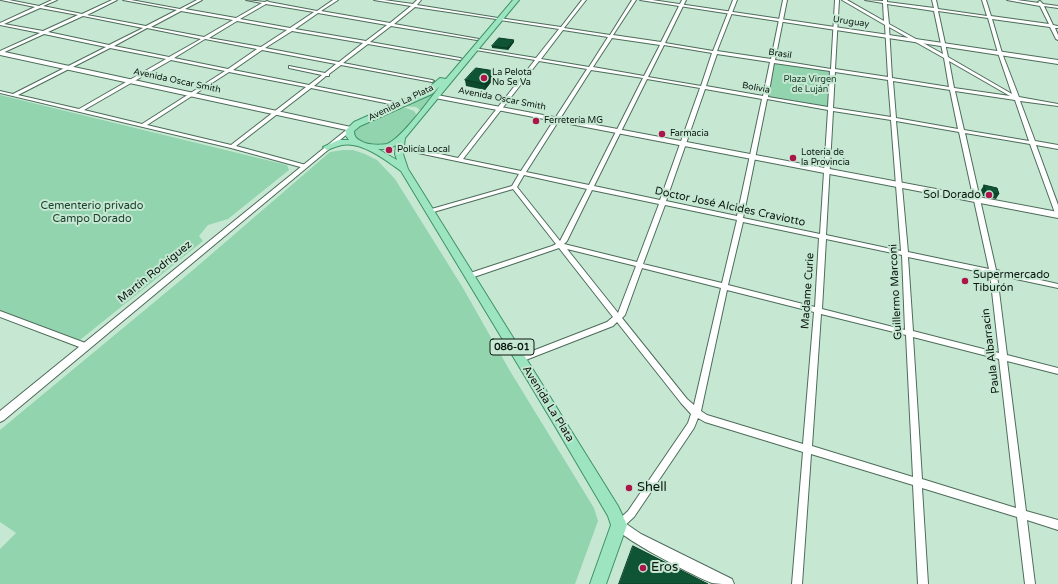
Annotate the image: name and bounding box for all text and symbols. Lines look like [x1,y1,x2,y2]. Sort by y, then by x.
street label: Uruguay [832,14,870,30]
street label: Brasil [768,47,792,61]
street label: Avenida Oscar Smith [132,66,222,96]
place label: La Pelota No Se Va [492,68,532,89]
marker: La Pelota No Se Va [479,73,489,83]
park label: Plaza Virgen de Luján [783,75,837,96]
street label: Bolivia [741,80,771,96]
street label: Avenida La Plata [367,83,435,123]
street label: Avenida Oscar Smith [457,85,547,113]
marker: Ferretería MG [531,116,541,126]
place label: Ferretería MG [544,116,603,126]
marker: Farmacia [657,129,667,139]
place label: Farmacia [670,129,709,139]
marker: Policía Local [384,145,394,155]
place label: Policía Local [397,145,450,155]
place label: Loteria de la Provincia [801,148,850,169]
marker: Loteria de la Provincia [788,153,798,163]
street label: Doctor José Alcides Craviotto [654,185,806,229]
place label: Sol Dorado [923,188,981,202]
marker: Sol Dorado [984,190,994,200]
park label: Cementerio privado Campo Dorado [41,199,143,225]
street label: Martín Rodríguez [115,238,195,306]
street label: Guillermo Marconi [887,244,905,340]
street label: Madame Curie [799,252,817,330]
place label: Supermercado Tiburón [973,268,1050,294]
marker: Supermercado Tiburón [960,276,970,286]
street label: Paula Albarracín [979,308,1003,394]
road number: 086-01 [490,339,534,355]
street label: Avenida La Plata [519,364,577,444]
place label: Shell [637,480,667,496]
marker: Shell [624,483,634,493]
place label: Eros [651,560,678,576]
marker: Eros [638,563,648,573]

